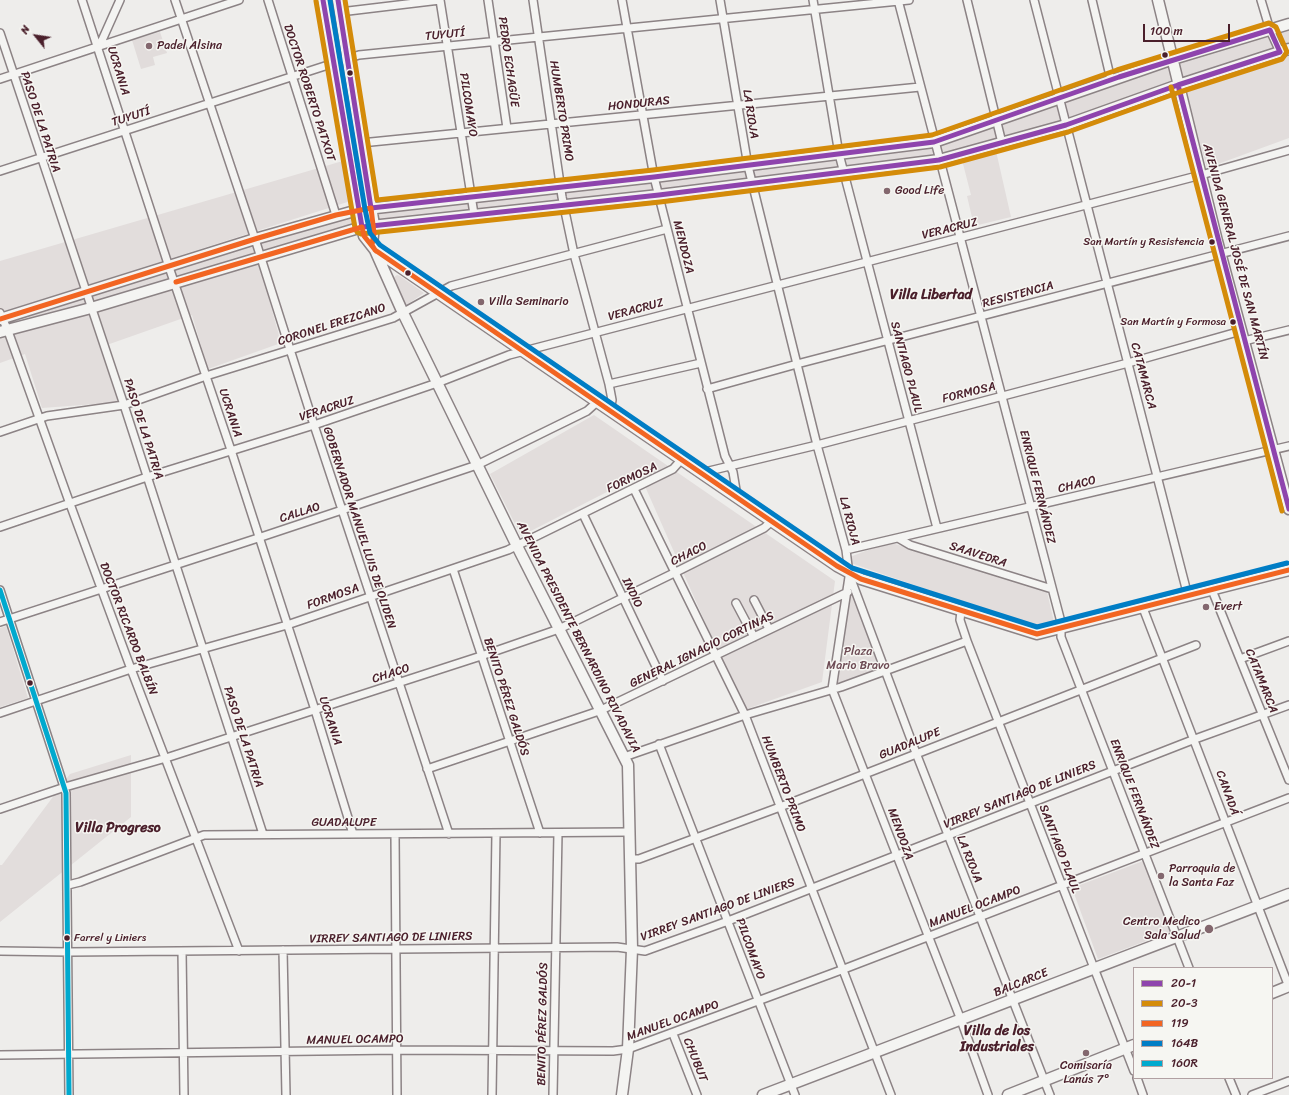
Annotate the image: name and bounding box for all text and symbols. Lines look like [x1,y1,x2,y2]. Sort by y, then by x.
north arrow [16,16,56,56]
street label: PEDRO ECHAGÜE [495,16,521,108]
scale bar [1145,16,1232,42]
text: 100 m [1150,20,1183,42]
text: N [15,22,35,38]
street label: DOCTOR ROBERTO PATXOT [280,23,338,163]
street label: TUYUTÍ [424,26,466,44]
place label: Padel Alsina [157,39,222,53]
marker: Padel Alsina [144,41,154,51]
street label: UCRANIA [104,45,132,97]
unlabelled marker [1160,50,1170,60]
street label: HUMBERTO PRIMO [546,59,576,163]
unlabelled marker [345,68,355,78]
street label: PASO DE LA PATRIA [17,70,63,174]
street label: PILCOMAYO [456,72,480,138]
street label: LA RIOJA [739,88,761,140]
street label: HONDURAS [607,94,671,114]
street label: TUYUTÍ [110,104,152,130]
street label: AVENIDA GENERAL JOSÉ DE SAN MARTÍN [1199,142,1271,362]
place label: Good Life [895,184,944,198]
marker: Good Life [882,186,892,196]
street label: VERACRUZ [921,215,979,243]
street label: MENDOZA [669,219,697,275]
place label: San Martín y Resistencia [1083,235,1204,249]
marker: San Martín y Resistencia [1207,237,1217,247]
unlabelled marker [403,268,413,278]
street label: RESISTENCIA [981,279,1055,311]
district label: Villa Libertad [890,287,972,303]
place label: Villa Seminario [489,295,568,309]
street label: VERACRUZ [607,296,665,324]
marker: Villa Seminario [476,297,486,307]
street label: CORONEL EREZCANO [276,301,388,349]
place label: San Martín y Formosa [1120,315,1226,329]
marker: San Martín y Formosa [1228,317,1238,327]
street label: SANTIAGO PLAUL [887,320,925,414]
street label: CATAMARCA [1127,341,1159,411]
street label: PASO DE LA PATRIA [120,377,166,481]
street label: FORMOSA [941,379,997,407]
street label: UCRANIA [215,387,245,439]
street label: VERACRUZ [298,393,356,425]
street label: GOBERNADOR MANUEL LUIS DE OLIDEN [319,425,399,631]
street label: ENRIQUE FERNÁNDEZ [1016,429,1058,545]
street label: FORMOSA [604,460,660,496]
street label: CHACO [1056,473,1098,497]
street label: LA RIOJA [836,495,862,547]
street label: CALLAO [278,500,322,526]
street label: AVENIDA PRESIDENTE BERNARDINO RIVADAVIA [513,519,643,755]
street label: CHACO [668,539,710,569]
street label: SAAVEDRA [948,539,1008,571]
street label: DOCTOR RICARDO BALBÍN [96,561,160,697]
street label: INDIO [619,576,645,610]
street label: FORMOSA [305,581,361,613]
place label: Evert [1214,600,1242,614]
marker: Evert [1201,602,1211,612]
street label: GENERAL IGNACIO CORTINAS [627,609,777,691]
street label: BENITO PÉREZ GALDÓS [480,636,532,758]
park label: Plaza Mario Bravo [826,645,890,673]
street label: CATAMARCA [1242,647,1280,715]
street label: CHACO [370,661,412,687]
unlabelled marker [25,678,35,688]
street label: PASO DE LA PATRIA [220,685,266,789]
street label: UCRANIA [315,695,345,747]
street label: GUADALUPE [877,725,943,763]
street label: HUMBERTO PRIMO [758,734,808,834]
street label: ENRIQUE FERNÁNDEZ [1106,737,1162,851]
street label: VIRREY SANTIAGO DE LINIERS [942,758,1098,832]
street label: CANADÁ [1212,769,1242,817]
street label: SANTIAGO PLAUL [1035,803,1083,895]
street label: MENDOZA [884,806,916,862]
street label: GUADALUPE [311,816,377,830]
district label: Villa Progreso [75,820,161,836]
street label: LA RIOJA [953,833,985,885]
place label: Parroquia de la Santa Faz [1169,862,1235,890]
marker: Parroquia de la Santa Faz [1156,871,1166,881]
street label: VIRREY SANTIAGO DE LINIERS [639,875,797,945]
street label: MANUEL OCAMPO [927,883,1023,931]
place label: Centro Medico Sala Salud [1123,915,1200,943]
street label: PILCOMAYO [732,916,768,982]
marker: Centro Medico Sala Salud [1203,923,1215,935]
street label: VIRREY SANTIAGO DE LINIERS [309,929,473,947]
place label: Farrel y Liniers [74,931,146,945]
marker: Farrel y Liniers [62,933,72,943]
street label: BENITO PÉREZ GALDÓS [535,962,551,1086]
street label: BALCARCE [992,966,1050,1000]
legend [1133,967,1273,1079]
text: 20-1 [1171,972,1196,994]
text: 20-3 [1171,992,1198,1014]
street label: MANUEL OCAMPO [625,998,721,1044]
text: 119 [1171,1012,1189,1034]
district label: Villa de los Industriales [960,1023,1034,1056]
street label: MANUEL OCAMPO [306,1032,404,1048]
text: 164B [1171,1032,1198,1054]
street label: CHUBUT [680,1036,710,1084]
marker: Comisaría Lanús 7° [1081,1048,1091,1058]
text: 160R [1171,1052,1198,1074]
place label: Comisaría Lanús 7° [1060,1059,1112,1087]

